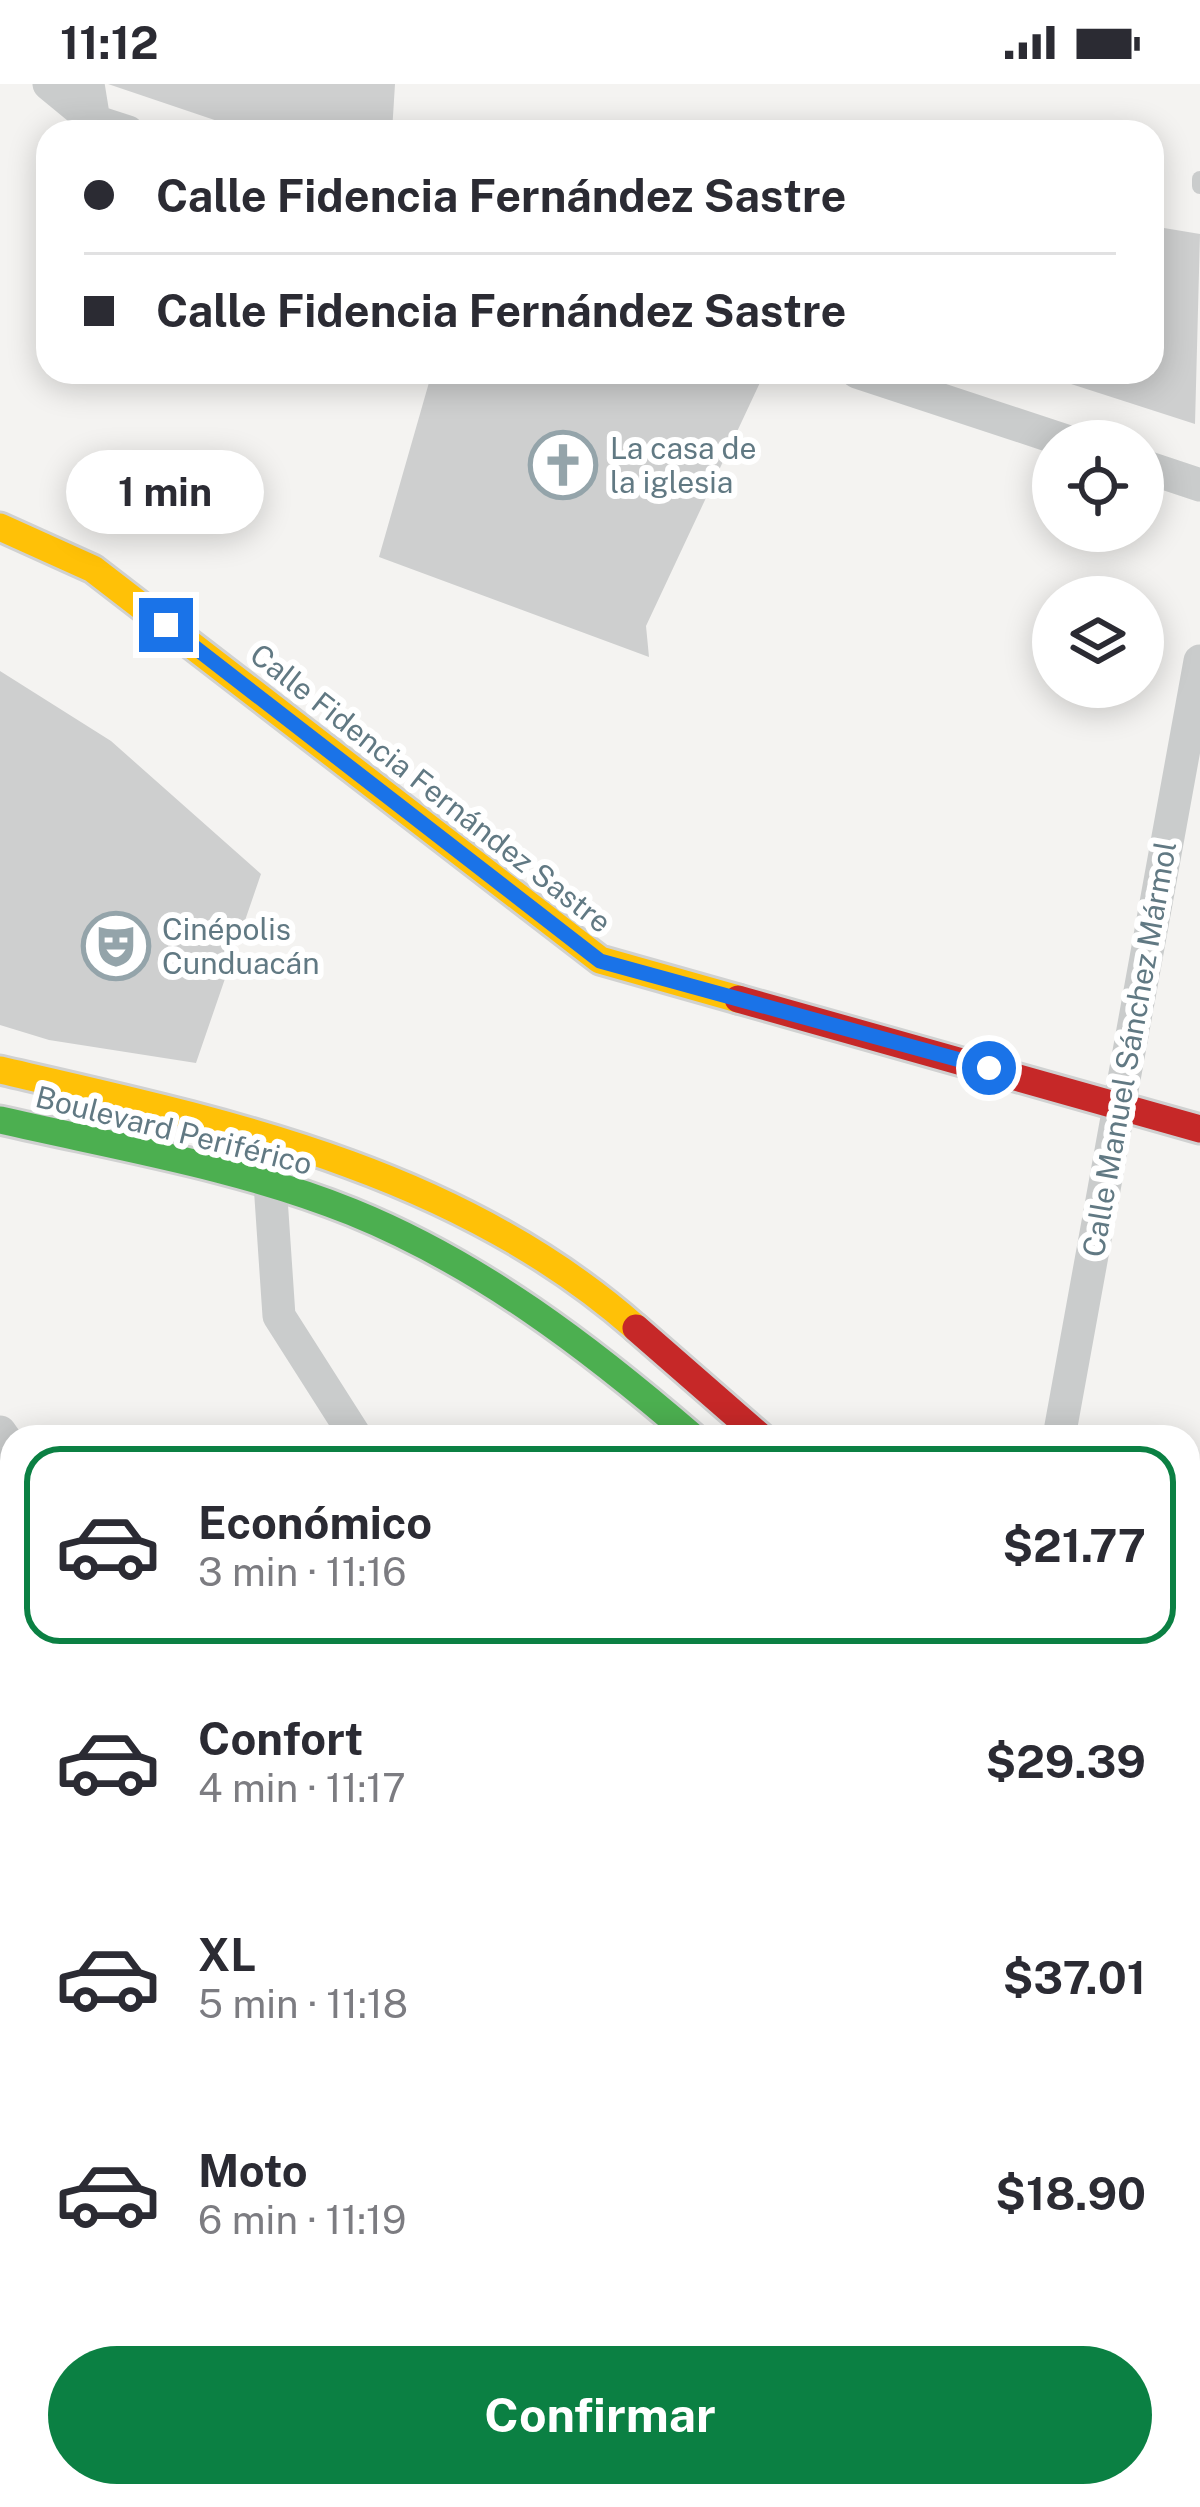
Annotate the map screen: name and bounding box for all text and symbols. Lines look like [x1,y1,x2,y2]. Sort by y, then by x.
text: 11:12 [60,16,158,69]
text: Calle Fidencia Fernández Sastre [156,169,846,222]
text: Calle Fidencia Fernández Sastre [156,284,846,337]
map controls [1032,420,1164,708]
button: locate [1032,420,1164,552]
church icon: La casa de la iglesia [528,430,598,500]
place label: La casa de la iglesia [610,430,756,500]
callout: 1 min [67,451,265,535]
text: 1 min [118,469,212,515]
button: layers [1032,576,1164,708]
route end [139,598,193,652]
street label: Calle Fidencia Fernández Sastre [243,636,619,940]
street label: Calle Manuel Sánchez Mármol [1075,838,1183,1260]
theatre icon: Cinépolis Cunduacán [81,911,151,981]
place label: Cinépolis Cunduacán [162,911,320,981]
route start [962,1041,1016,1095]
street label: Boulevard Periférico [32,1078,316,1182]
icon: car [54,1491,162,1599]
text: Económico [198,1496,432,1549]
text: $21.77 [1002,1519,1146,1572]
text: 3 min · 11:16 [198,1549,407,1595]
icon: car [54,1707,162,1815]
text: Confort [198,1712,363,1765]
text: $29.39 [986,1735,1146,1788]
text: 4 min · 11:17 [198,1765,406,1811]
icon: car [54,1923,162,2031]
text: XL [198,1928,256,1981]
text: $37.01 [1003,1951,1146,2004]
text: 5 min · 11:18 [198,1981,408,2027]
icon: car [54,2139,162,2247]
text: Moto [198,2144,308,2197]
text: $18.90 [995,2167,1146,2220]
text: 6 min · 11:19 [198,2197,406,2243]
button: Confirmar [48,2346,1152,2484]

